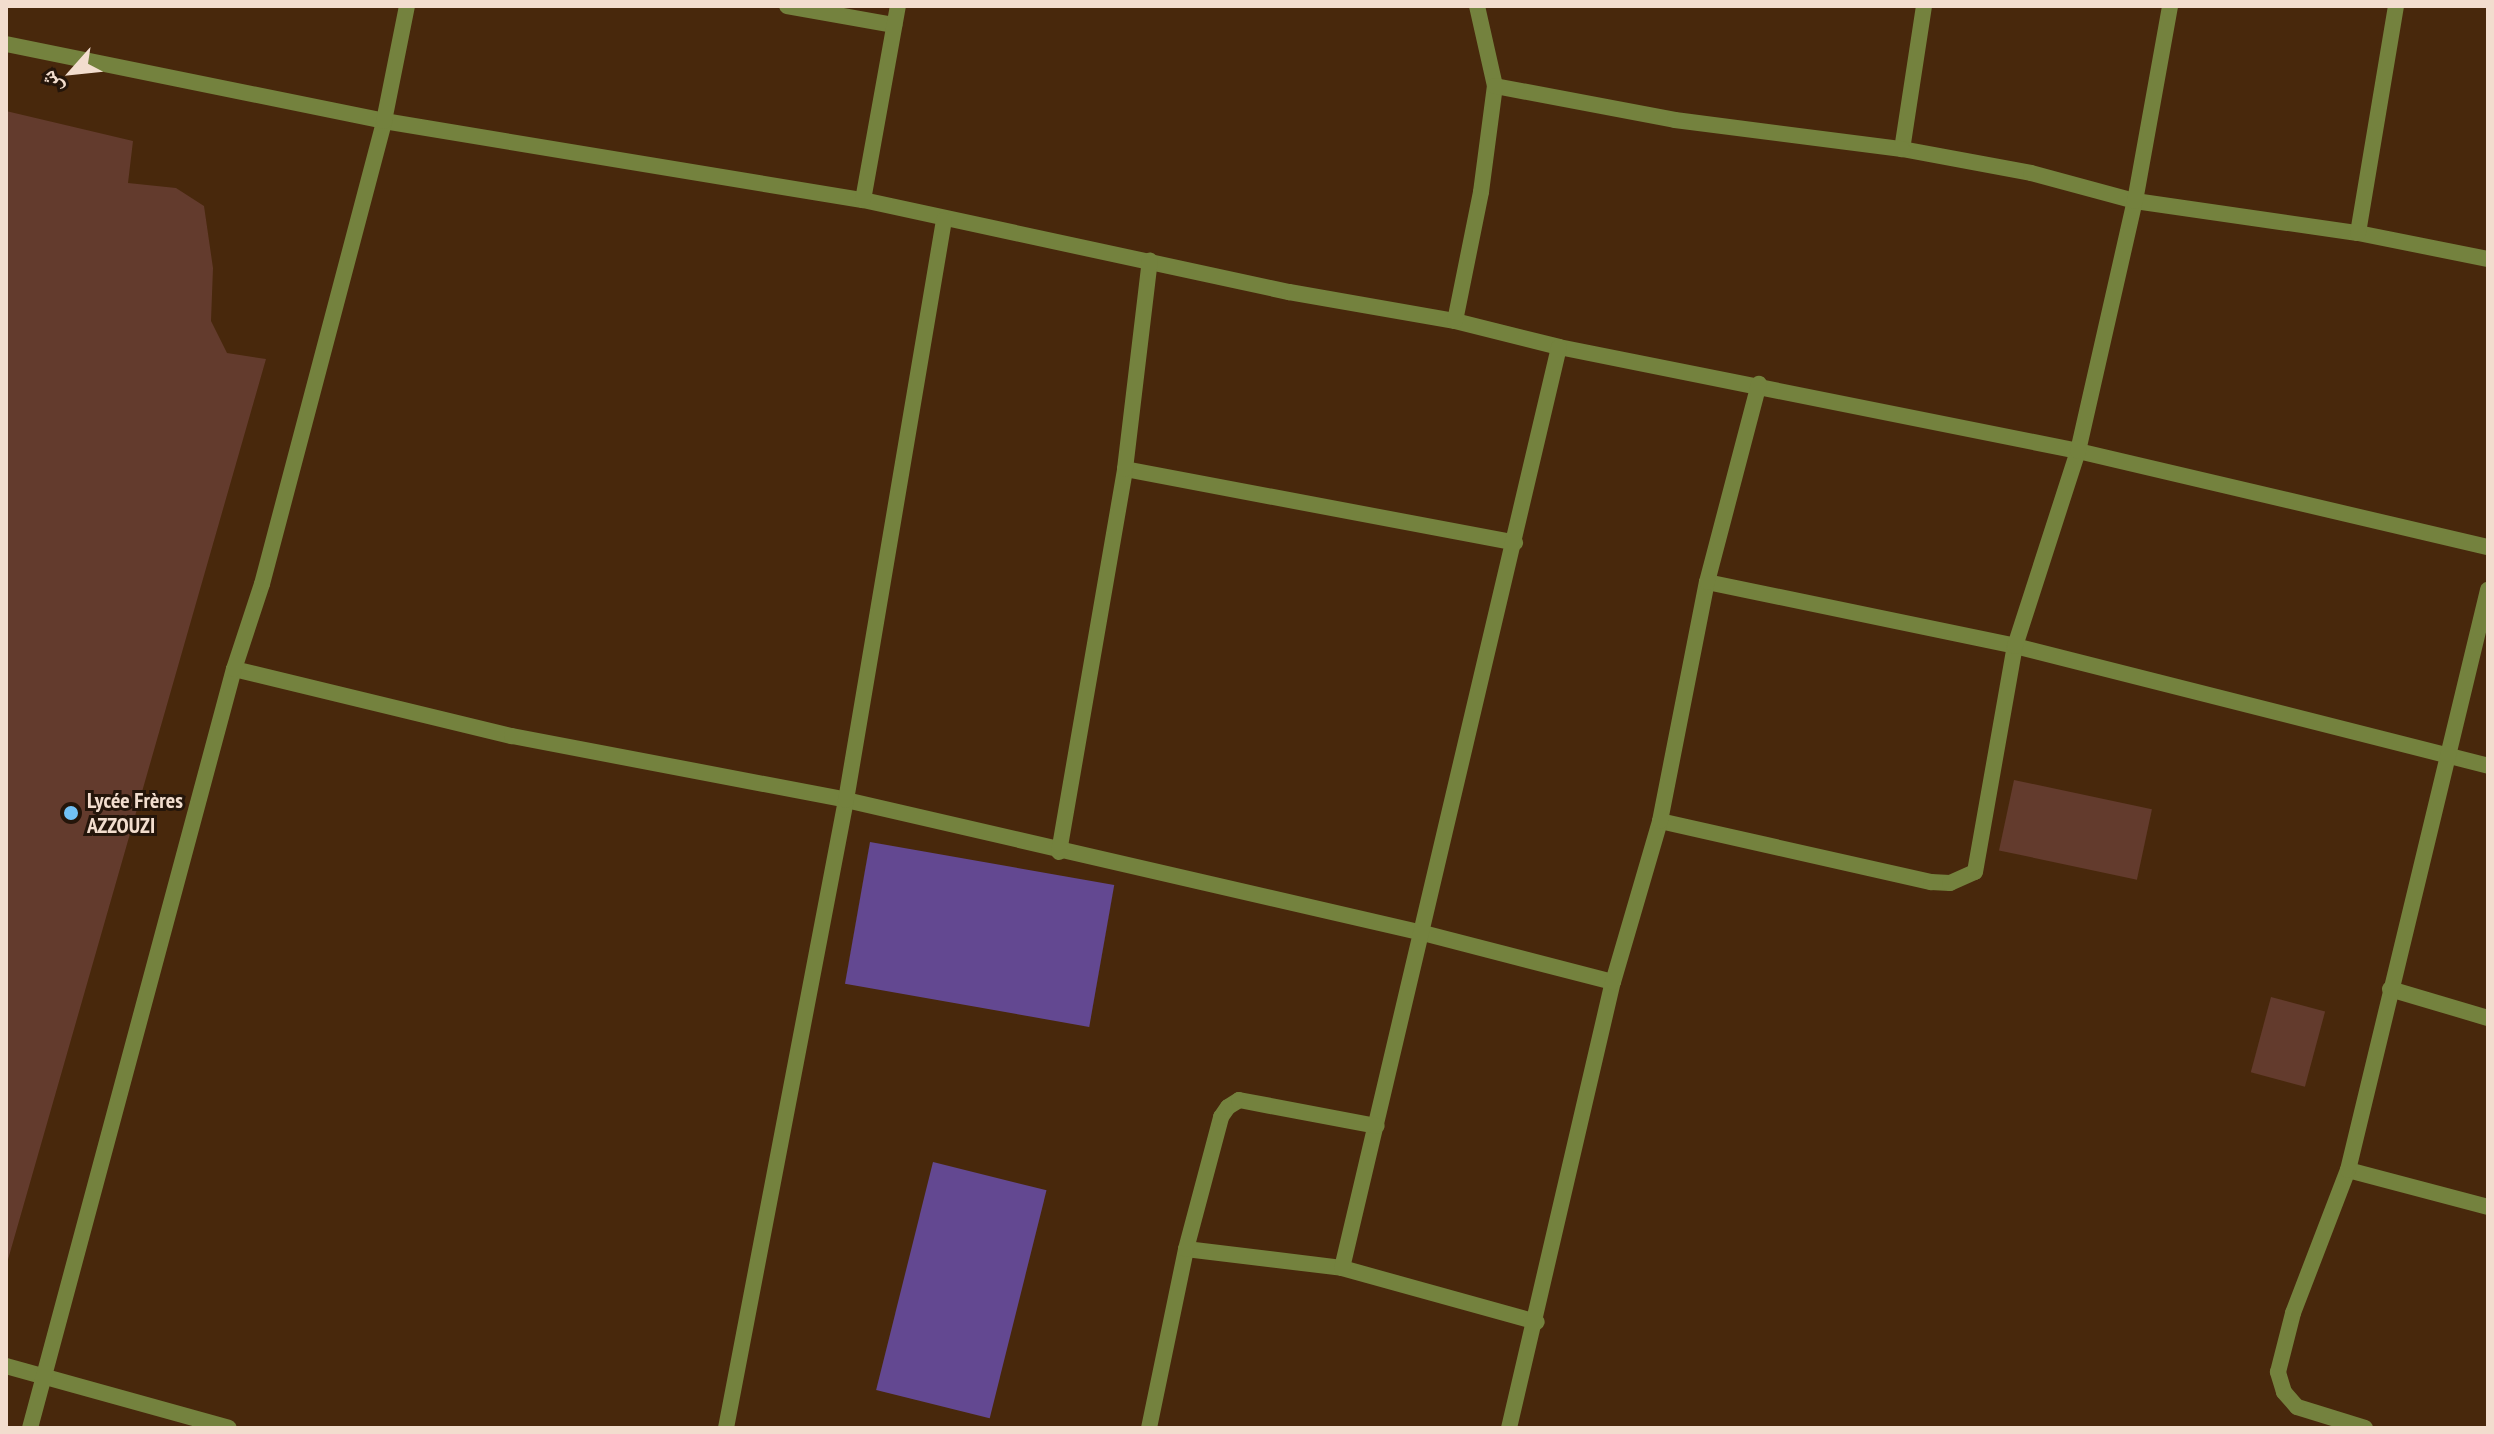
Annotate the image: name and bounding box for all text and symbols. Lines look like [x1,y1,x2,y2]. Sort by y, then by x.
north arrow [32,32,112,112]
text: ش [33,66,68,100]
place label: Lycée Frères AZZOUZI [87,787,183,838]
marker: Lycée Frères AZZOUZI [62,804,80,822]

